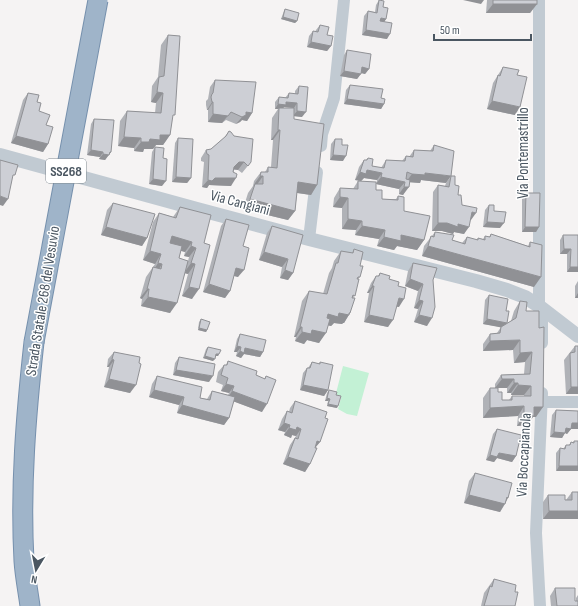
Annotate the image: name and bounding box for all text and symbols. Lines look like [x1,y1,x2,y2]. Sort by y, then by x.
scale bar [434,16,531,42]
text: 50 m [440,23,460,38]
street label: Via Pontemastrillo [514,107,533,199]
road number: SS268 [46,159,86,183]
street label: Via Cangiani [208,186,272,220]
street label: Strada Statale 268 del Vesuvio [22,225,64,377]
street label: Via Boccapianola [512,412,536,497]
north arrow [16,550,56,590]
text: N [30,572,38,586]

